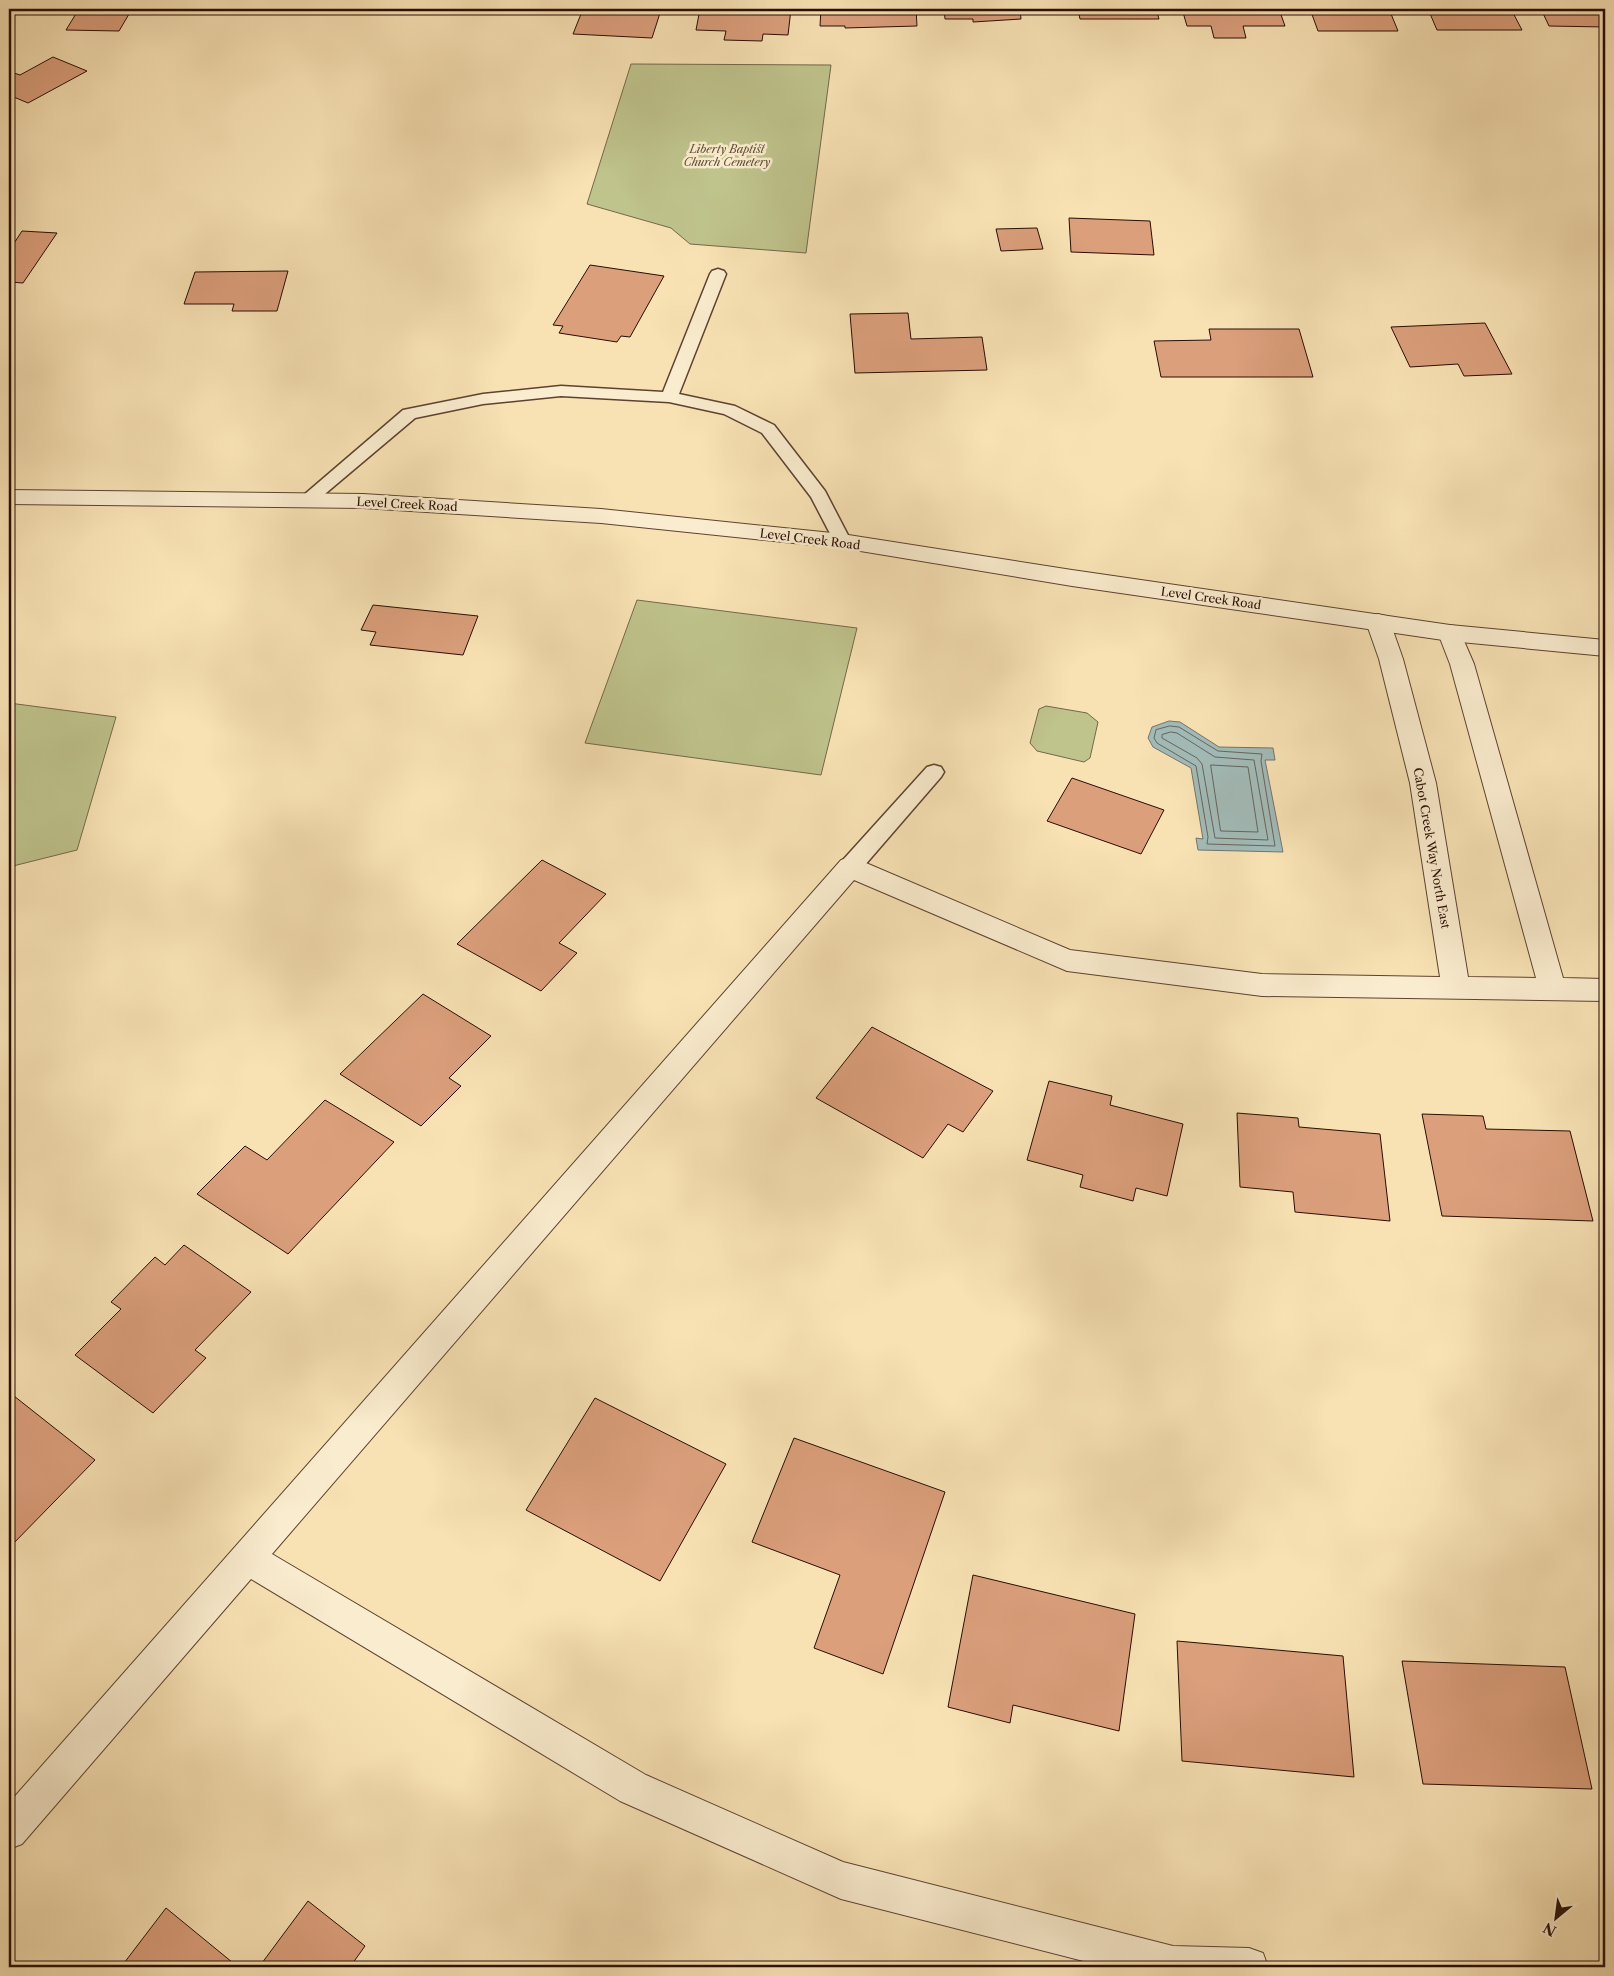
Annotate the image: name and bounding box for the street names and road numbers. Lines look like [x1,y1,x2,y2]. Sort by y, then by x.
street label: Level Creek Road [356,494,459,514]
street label: Level Creek Road [759,525,862,553]
street label: Level Creek Road [1160,584,1263,613]
street label: Cabot Creek Way North East [1410,766,1454,930]

